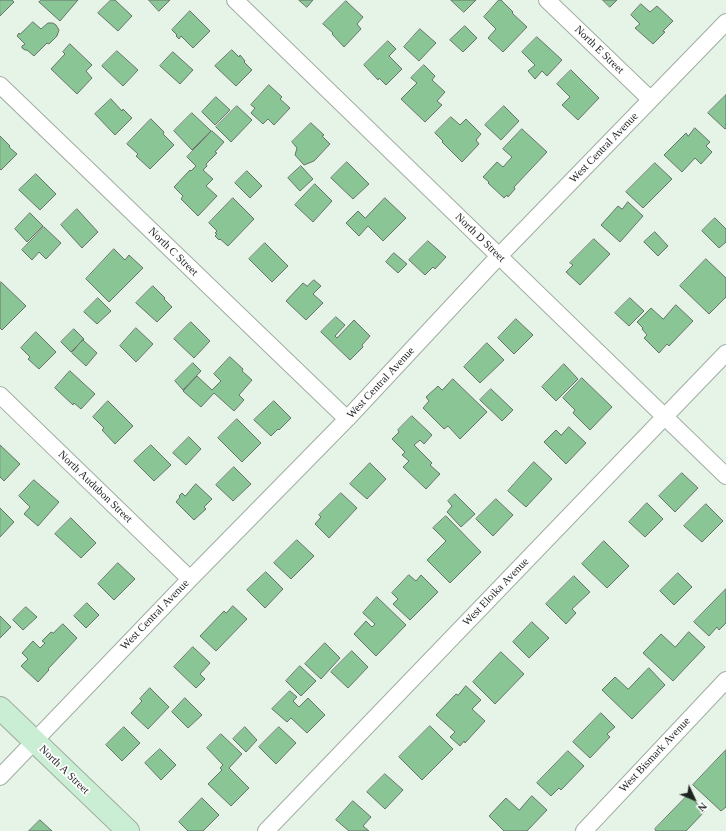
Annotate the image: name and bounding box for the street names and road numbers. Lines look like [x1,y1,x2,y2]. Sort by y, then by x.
street label: North E Street [572,23,626,77]
street label: West Central Avenue [567,110,641,186]
street label: North D Street [452,211,508,265]
street label: North C Street [145,225,201,279]
street label: West Central Avenue [344,344,418,422]
street label: North Audubon Street [55,448,135,526]
street label: West Eloika Avenue [460,555,532,629]
street label: West Central Avenue [118,577,192,653]
street label: West Bismark Avenue [617,715,693,795]
street label: North A Street [36,743,92,797]

